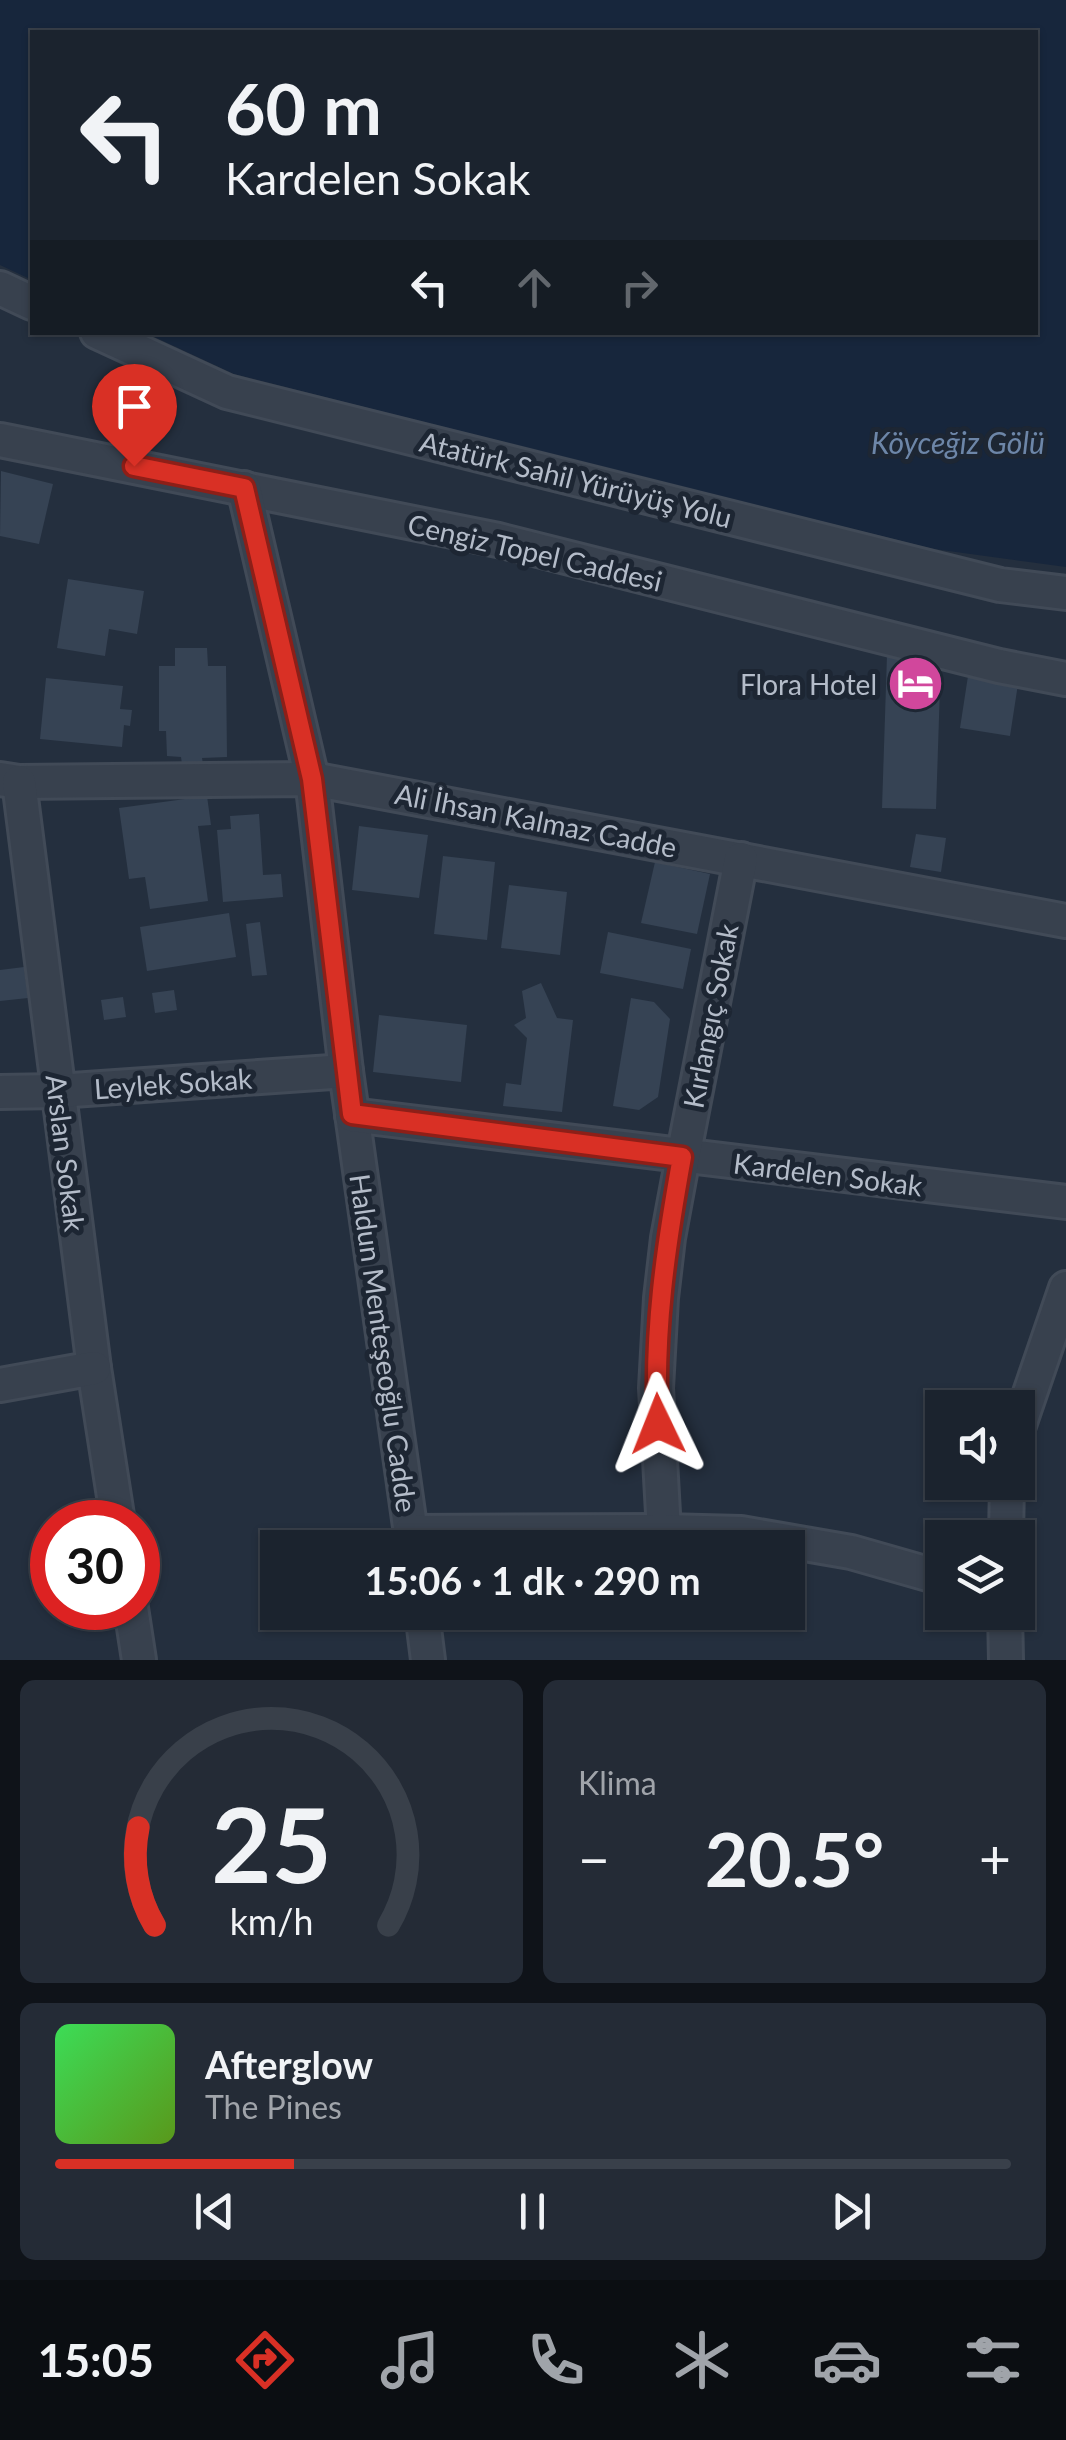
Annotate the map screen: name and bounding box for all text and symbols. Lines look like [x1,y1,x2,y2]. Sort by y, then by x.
text: 60 m [225,66,382,150]
icon: left [60,70,190,200]
text: Kardelen Sokak [225,151,530,205]
icon: left [402,260,457,315]
icon: ahead [507,260,562,315]
icon: right [612,260,667,315]
pin [92,364,177,467]
icon: arrive [107,379,162,434]
street label: Atatürk Sahil Yürüyüş Yolu [416,424,736,534]
water label: Köyceğiz Gölü [871,424,1045,460]
street label: Cengiz Topel Caddesi [405,506,665,598]
hotel icon: Flora Hotel [886,654,946,714]
place label: Flora Hotel [740,667,877,701]
street label: Ali İhsan Kalmaz Cadde [392,776,680,864]
street label: Kırlangıç Sokak [675,920,745,1111]
street label: Leylek Sokak [93,1060,254,1105]
street label: Arslan Sokak [40,1073,93,1234]
street label: Kardelen Sokak [732,1146,925,1203]
street label: Haldun Menteşeoğlu Cadde [343,1172,425,1514]
position arrow [606,1372,710,1476]
map controls [925,1390,1035,1630]
button: sound [925,1390,1035,1500]
speed limit sign: 30 [30,1500,160,1630]
button: layers [925,1520,1035,1630]
text: 15:06 · 1 dk · 290 m [364,1557,701,1603]
text: Klima [578,1763,657,1802]
text: 25 [211,1780,332,1905]
text: 20.5° [705,1813,884,1903]
text: − [578,1825,610,1891]
text: + [979,1825,1011,1891]
text: km/h [230,1900,313,1943]
text: Afterglow [205,2041,373,2087]
text: The Pines [205,2087,342,2126]
icon: previous [187,2184,242,2239]
icon: pause [505,2184,560,2239]
icon: next [824,2184,879,2239]
icon: directions [230,2325,300,2395]
icon: music [375,2325,445,2395]
icon: phone [521,2325,591,2395]
icon: climate [667,2325,737,2395]
icon: car [812,2325,882,2395]
icon: filters [958,2325,1028,2395]
text: 15:05 [38,2333,154,2387]

